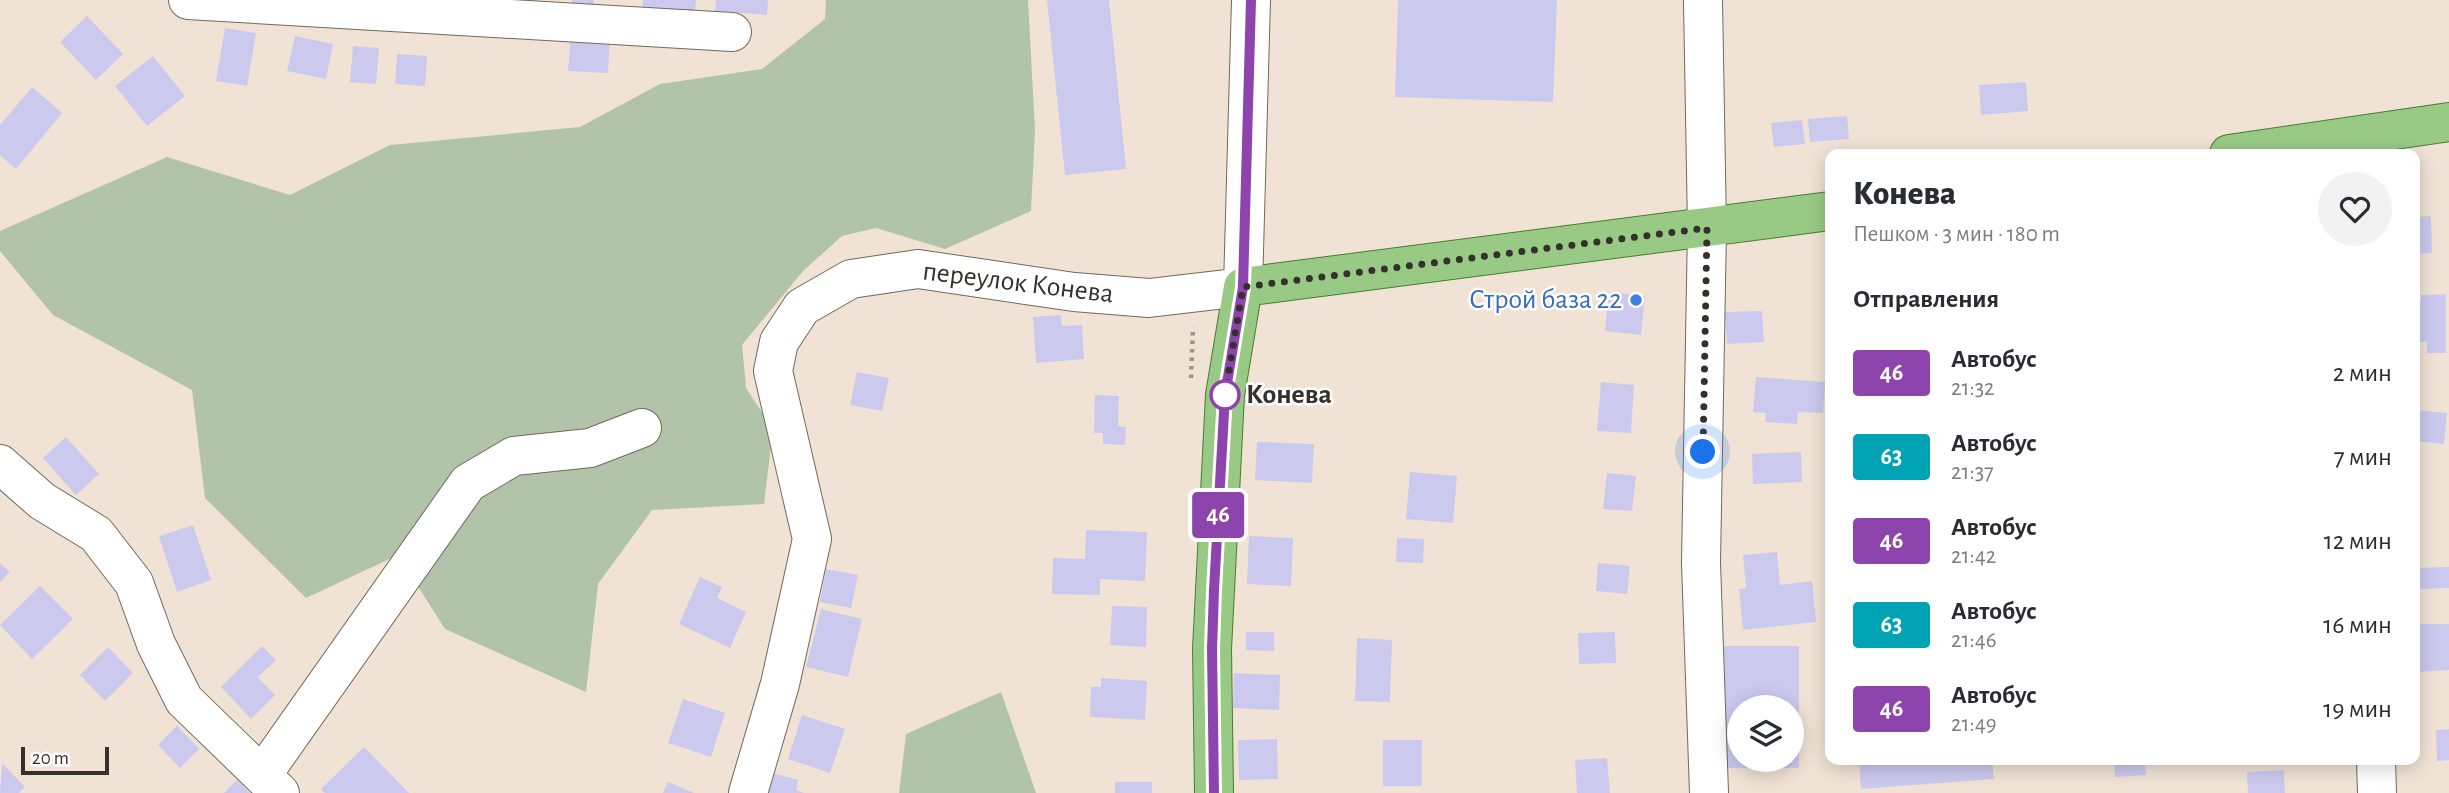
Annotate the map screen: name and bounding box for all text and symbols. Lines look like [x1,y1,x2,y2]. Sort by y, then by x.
button: heart [2318,172,2392,246]
text: Конева [1853,178,1956,211]
text: Пешком · 3 мин · 180 m [1853,223,2060,246]
street label: переулок Конева [921,257,1115,309]
place label: Строй база 22 [1469,286,1622,314]
text: Отправления [1853,286,1999,312]
marker: Строй база 22 [1628,292,1644,308]
text: Автобус [1951,346,2037,372]
text: 2 мин [2333,360,2392,386]
text: 46 [1880,361,1903,385]
text: 21:32 [1951,377,1995,400]
marker: Конева [1210,380,1240,410]
place label: Конева [1246,381,1332,409]
text: Автобус [1951,430,2037,456]
your location [1685,434,1720,469]
text: 7 мин [2334,444,2392,470]
text: 63 [1881,445,1902,469]
text: 21:37 [1951,461,1994,484]
line badge: 46 [1186,492,1250,538]
text: 46 [1206,503,1230,527]
text: Автобус [1951,514,2037,540]
text: 12 мин [2324,528,2392,554]
text: 46 [1880,529,1903,553]
text: 21:42 [1951,545,1996,568]
text: Автобус [1951,598,2037,624]
text: 16 мин [2323,612,2392,638]
text: 63 [1881,613,1902,637]
text: 21:46 [1951,629,1997,652]
text: Автобус [1951,682,2037,708]
map controls [1727,695,1804,772]
button: layers [1727,695,1804,772]
text: 19 мин [2323,696,2392,722]
text: 46 [1880,697,1903,721]
text: 21:49 [1951,713,1997,736]
scale bar [21,744,108,776]
text: 20 m [32,749,69,768]

